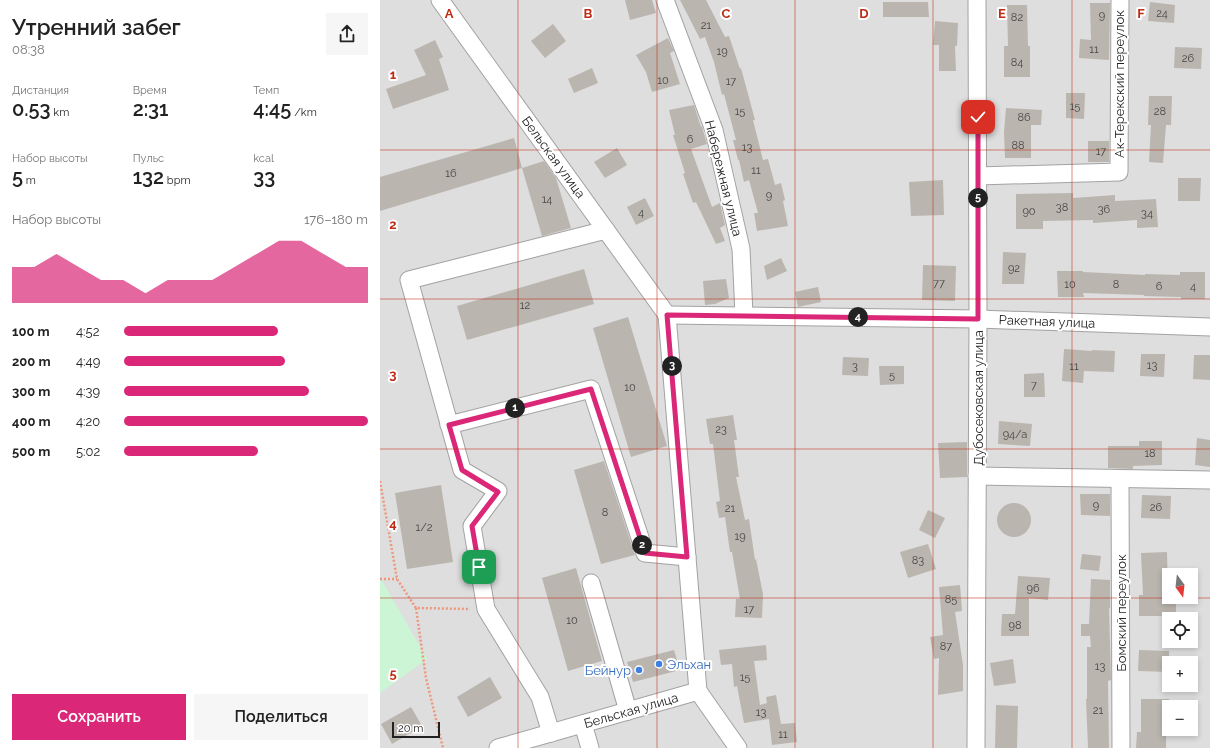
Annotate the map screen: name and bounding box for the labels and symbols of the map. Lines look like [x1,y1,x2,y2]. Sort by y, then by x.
text: A [445,6,454,21]
text: B [584,6,593,21]
text: C [722,6,731,21]
text: D [859,6,869,21]
text: E [998,6,1006,21]
text: F [1137,6,1145,21]
house number: 24 [1156,7,1168,20]
house number: 9 [1099,9,1105,22]
street label: Ак-Терекский переулок [1112,10,1127,158]
house number: 82 [1011,11,1023,24]
house number: 21 [701,19,712,32]
house number: 11 [1089,43,1099,56]
house number: 19 [716,45,728,58]
house number: 26 [1182,52,1195,65]
house number: 84 [1011,56,1023,69]
text: 1 [390,67,397,82]
house number: 10 [657,74,669,87]
house number: 17 [726,75,736,88]
pin [961,100,995,134]
house number: 15 [1070,100,1080,113]
house number: 15 [735,105,745,118]
house number: 28 [1154,105,1166,118]
house number: 86 [1017,111,1031,124]
street label: Бельская улица [519,114,588,201]
street label: Набережная улица [702,118,745,238]
house number: 6 [687,133,694,146]
house number: 88 [1011,139,1025,152]
house number: 13 [742,141,752,154]
house number: 17 [1096,145,1106,158]
house number: 11 [751,164,761,177]
house number: 16 [445,167,457,180]
pin: 5 [968,188,988,208]
house number: 9 [766,189,772,202]
house number: 14 [542,193,552,206]
house number: 38 [1056,201,1068,214]
house number: 36 [1098,203,1111,216]
house number: 90 [1022,205,1036,218]
house number: 4 [638,206,644,219]
house number: 34 [1141,207,1153,220]
text: 2 [389,217,397,232]
house number: 92 [1008,262,1020,275]
house number: 77 [933,277,945,290]
house number: 10 [1064,278,1076,291]
house number: 8 [1113,278,1119,291]
house number: 6 [1156,280,1163,293]
house number: 4 [1190,280,1196,293]
house number: 12 [520,299,530,312]
pin: 4 [848,307,868,327]
street label: Ракетная улица [999,312,1095,331]
street label: Дубосековская улица [971,330,986,466]
pin: 3 [662,356,682,376]
house number: 13 [1147,359,1157,372]
house number: 3 [852,360,858,373]
house number: 11 [1069,360,1079,373]
text: 3 [389,367,397,382]
house number: 5 [889,369,895,382]
house number: 7 [1031,379,1037,392]
house number: 10 [624,381,636,394]
pin: 1 [505,398,525,418]
house number: 23 [715,423,727,436]
house number: 94/a [1003,428,1027,441]
house number: 18 [1144,447,1156,460]
house number: 9 [1093,499,1099,512]
house number: 26 [1150,501,1163,514]
house number: 21 [725,502,736,515]
house number: 8 [602,506,608,519]
text: 4 [389,516,397,531]
house number: 1/2 [416,521,433,534]
house number: 19 [734,530,746,543]
pin: 2 [632,535,652,555]
pin [462,550,496,584]
house number: 83 [912,554,924,567]
street label: Бомский переулок [1114,554,1129,672]
north arrow [1162,568,1198,604]
house number: 96 [1026,582,1040,595]
house number: 85 [945,593,957,606]
house number: 17 [744,603,754,616]
house number: 10 [566,614,578,627]
house number: 98 [1009,619,1021,632]
house number: 87 [940,640,952,653]
place label: Эльхан [667,657,711,672]
marker: Эльхан [654,659,664,669]
house number: 13 [1095,660,1105,673]
place label: Бейнур [585,663,631,678]
marker: Бейнур [634,665,644,675]
text: 5 [389,666,397,681]
house number: 15 [740,671,750,684]
street label: Бельская улица [582,690,680,731]
house number: 21 [1093,704,1104,717]
house number: 13 [756,706,766,719]
scale bar [392,720,440,739]
house number: 11 [778,728,788,741]

